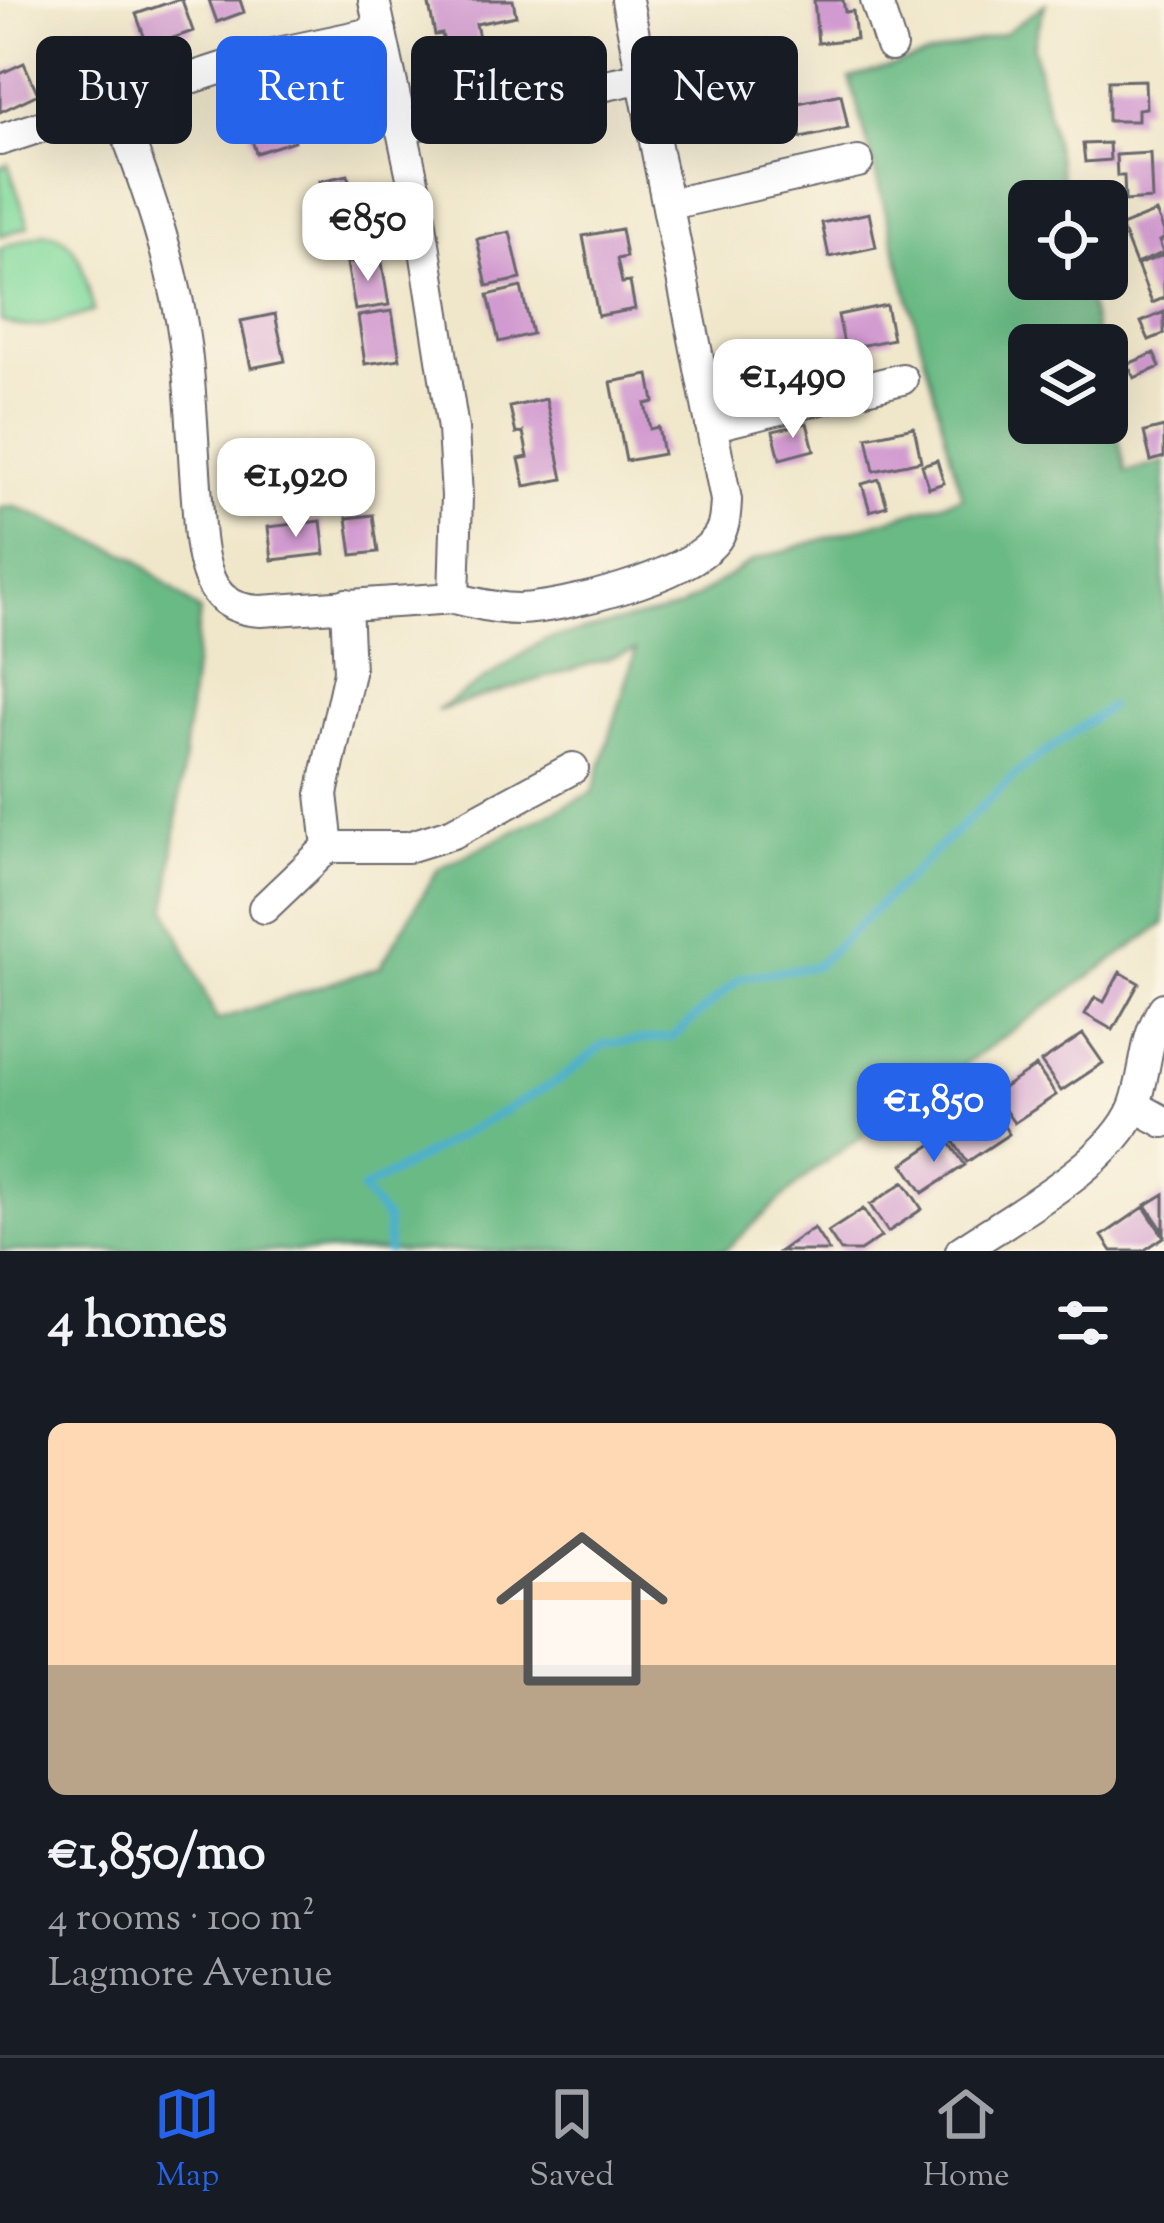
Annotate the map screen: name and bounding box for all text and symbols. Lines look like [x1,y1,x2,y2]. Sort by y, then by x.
chip: Buy [36,36,192,144]
chip: Rent [216,36,387,144]
chip: Filters [411,36,607,144]
chip: New [631,36,798,144]
map controls [1008,180,1128,444]
button: locate [1008,180,1128,300]
pin: €850 [297,182,439,284]
text: €850 [329,193,407,249]
button: layers [1008,324,1128,444]
pin: €1,490 [695,339,891,441]
text: €1,490 [740,350,846,406]
pin: €1,920 [198,438,394,540]
text: €1,920 [244,449,348,505]
pin: €1,850 [836,1063,1032,1165]
text: €1,850 [884,1074,984,1130]
text: 4 homes [48,1287,227,1360]
icon: filters [1050,1290,1116,1356]
icon: home [474,1501,690,1717]
text: €1,850/mo [48,1819,266,1892]
text: 4 rooms · 100 m² [48,1892,315,1948]
text: Lagmore Avenue [48,1948,333,2004]
tab: Map [154,2081,220,2201]
tab: Saved [529,2081,614,2201]
tab: Home [923,2081,1010,2201]

